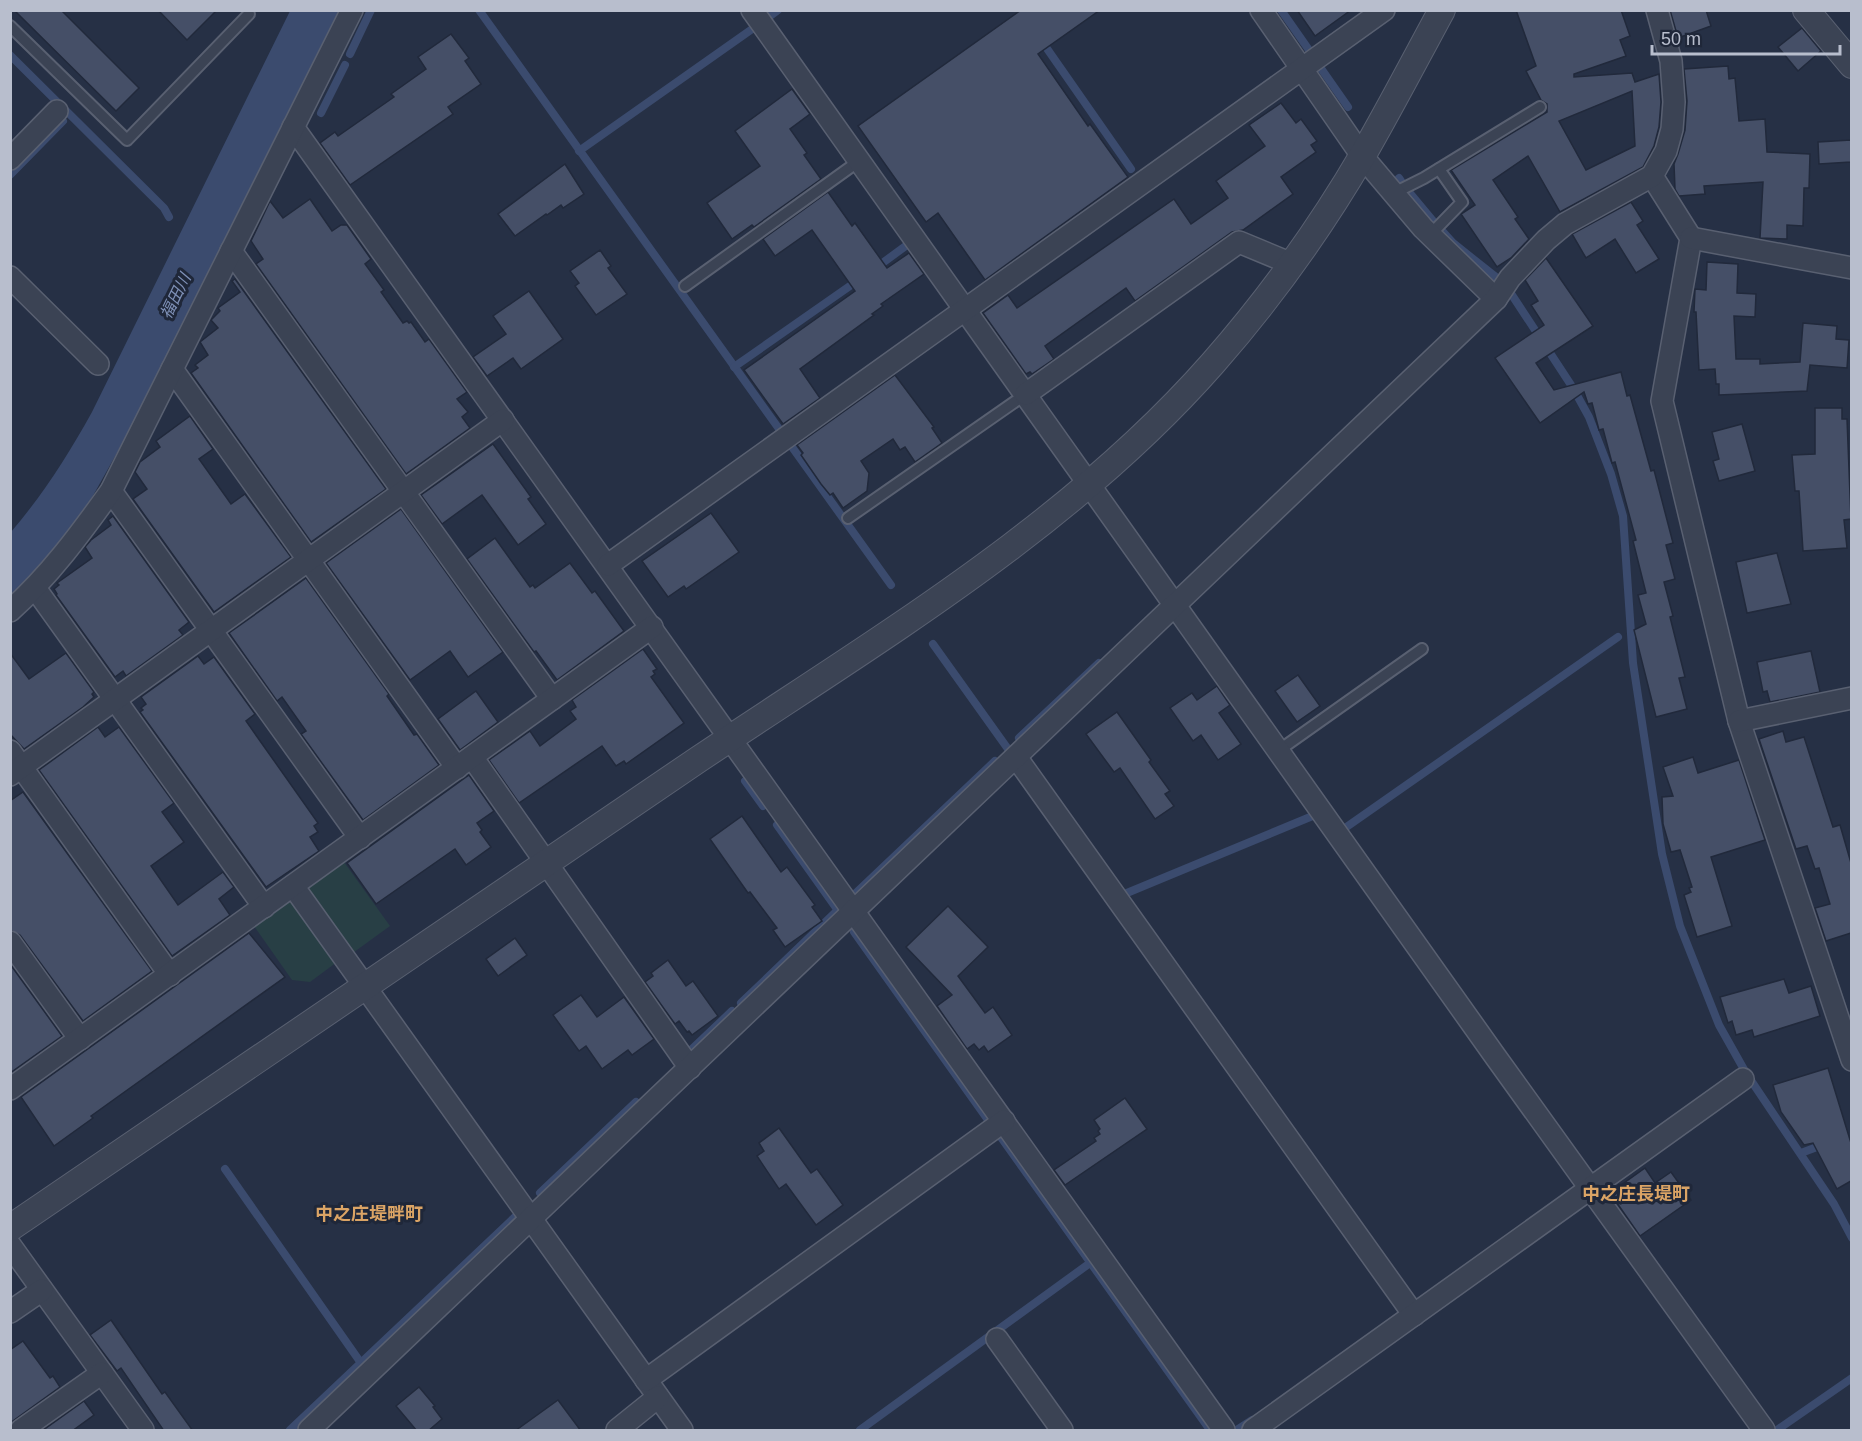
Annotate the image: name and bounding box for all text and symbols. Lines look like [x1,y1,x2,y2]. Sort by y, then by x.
scale bar [1652,18,1840,56]
text: 50 m [1661,29,1701,49]
water label: 福田川 [157,269,194,322]
district label: 中之庄長堤町 [1582,1184,1690,1204]
district label: 中之庄堤畔町 [315,1204,423,1224]

